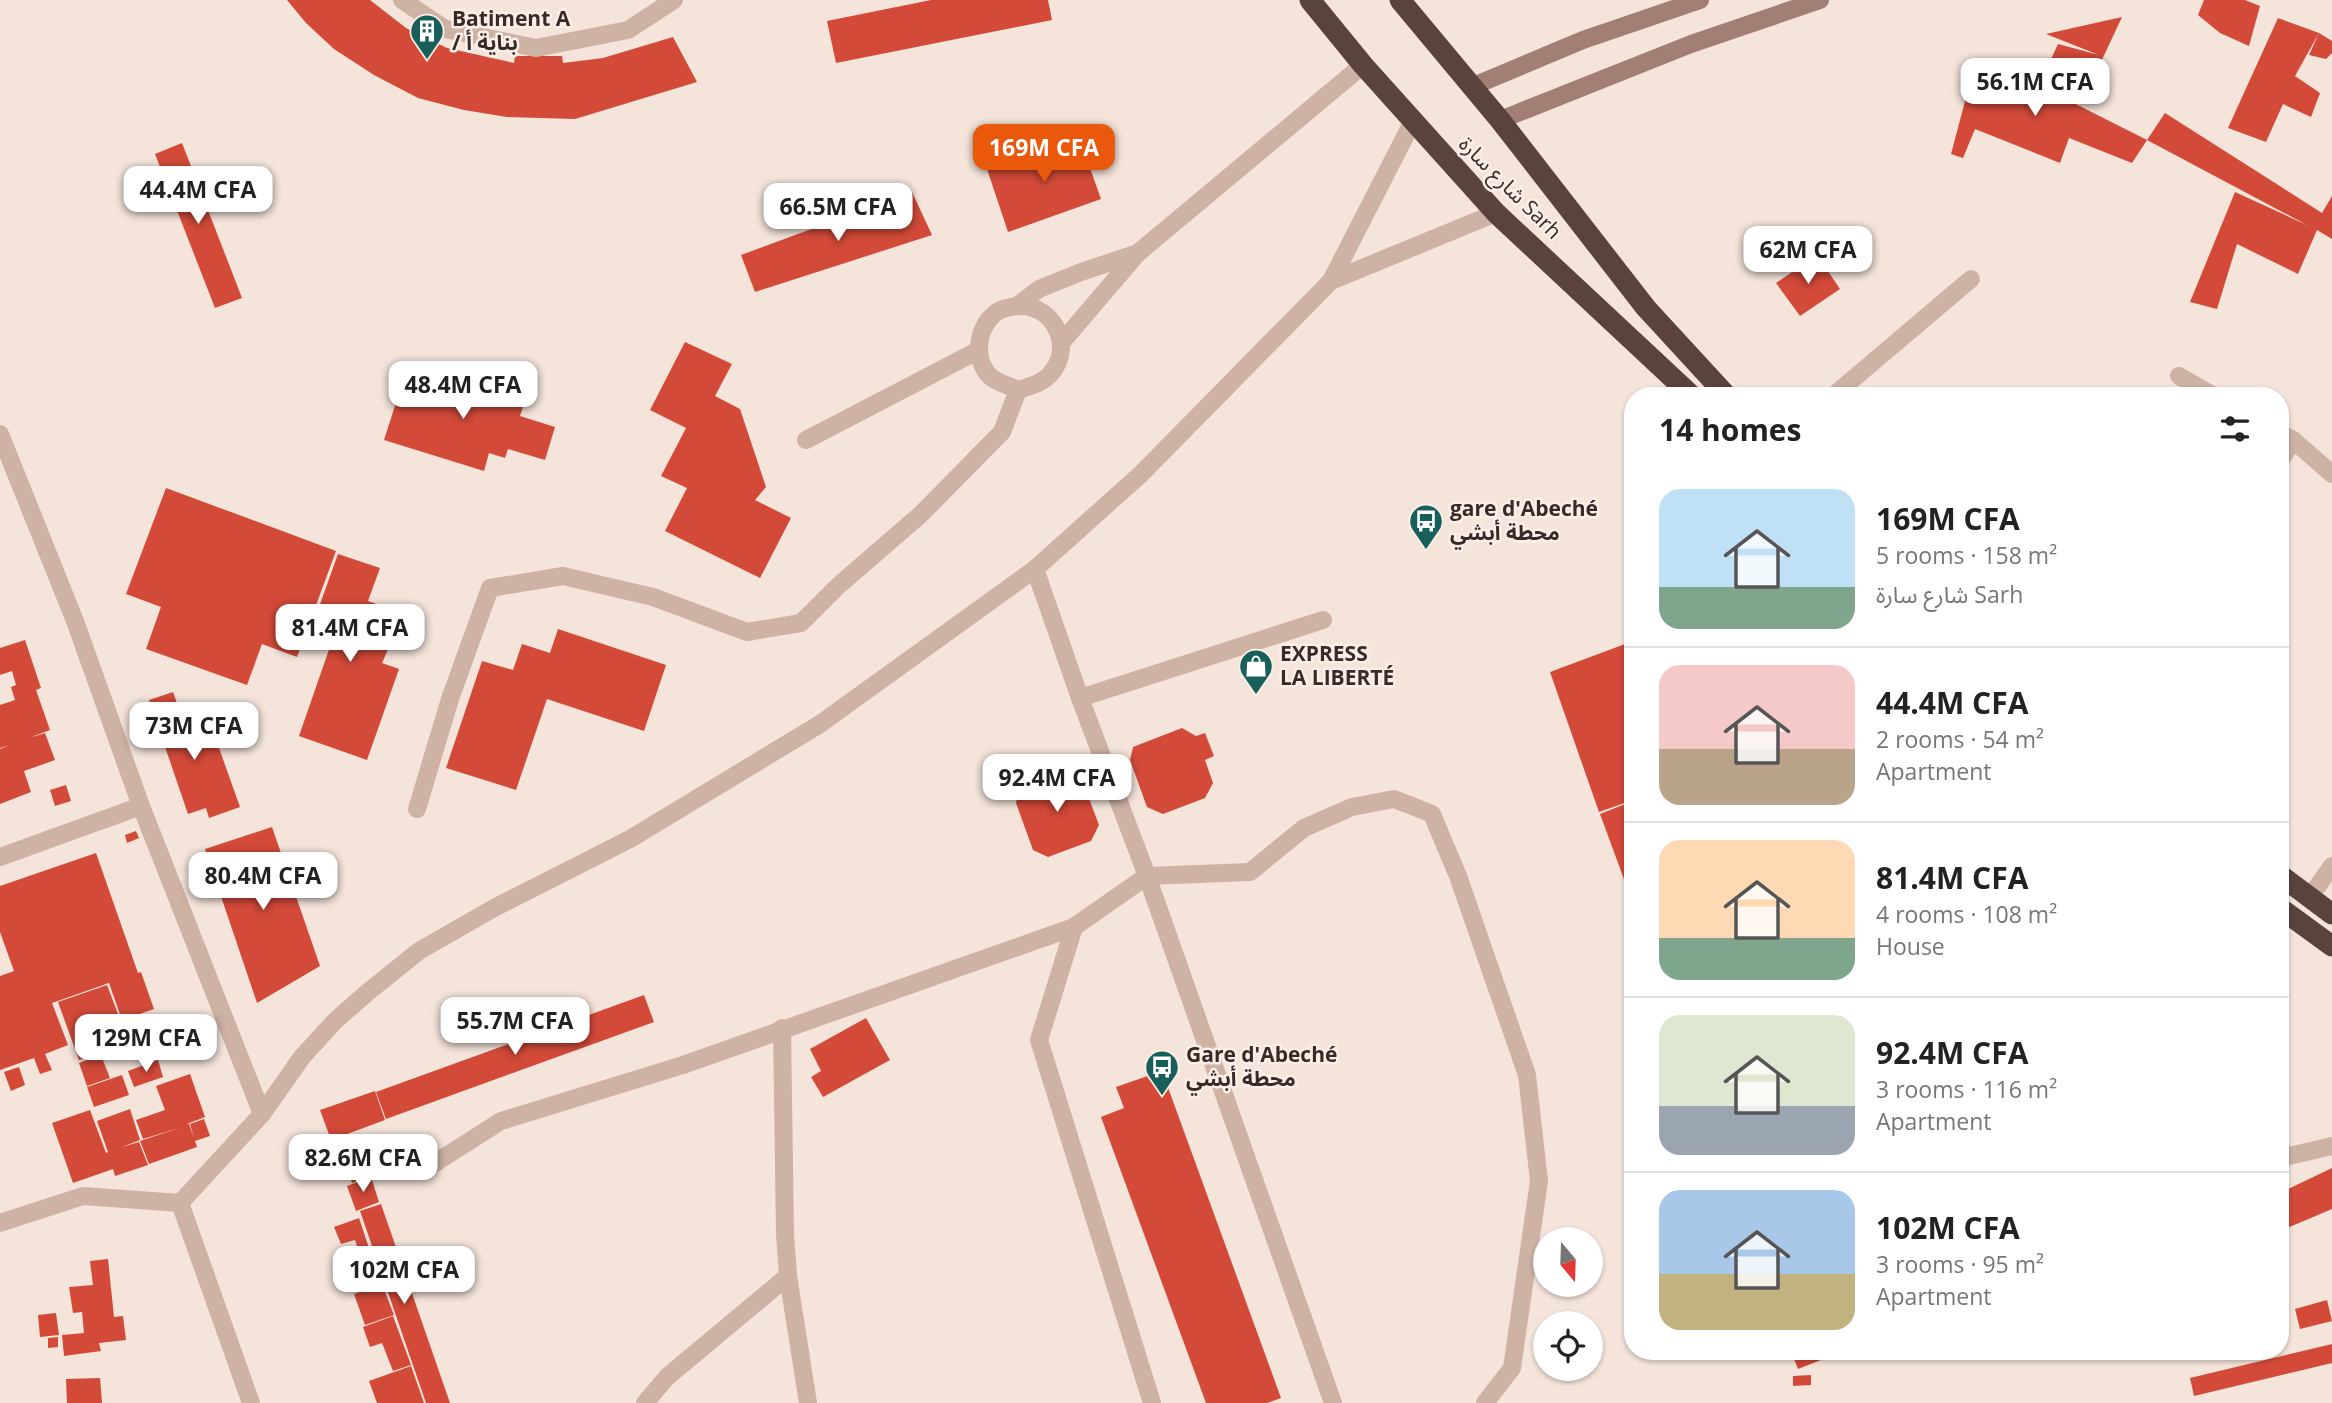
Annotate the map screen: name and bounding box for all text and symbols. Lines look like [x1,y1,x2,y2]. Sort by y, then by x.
place label: Batiment A / بناية أ [452,4,571,56]
building icon: Batiment A / بناية أ [408,12,446,61]
pin: 56.1M CFA [1955,58,2115,118]
text: 56.1M CFA [1977,65,2093,97]
pin: 169M CFA [972,124,1116,184]
street label: شارع سارة Sarh [1452,130,1568,246]
text: 169M CFA [989,131,1099,163]
pin: 44.4M CFA [118,166,278,226]
text: 44.4M CFA [140,173,256,205]
pin: 66.5M CFA [758,184,918,243]
text: 66.5M CFA [780,190,896,222]
pin: 62M CFA [1743,226,1873,286]
text: 62M CFA [1759,233,1857,265]
pin: 48.4M CFA [383,362,543,421]
text: 48.4M CFA [405,368,521,400]
text: 14 homes [1659,409,1802,450]
icon: filters [2216,410,2254,448]
place label: gare d'Abeché محطة أبشي [1450,494,1598,550]
text: 169M CFA [1876,498,2020,539]
bus stop icon: gare d'Abeché محطة أبشي [1407,502,1445,551]
icon: home [1715,517,1799,601]
text: 5 rooms · 158 m² [1876,539,2057,571]
text: شارع سارة Sarh [1876,578,2023,610]
pin: 81.4M CFA [270,604,430,664]
text: 81.4M CFA [292,611,408,643]
place label: EXPRESS LA LIBERTÉ [1280,639,1394,691]
shop icon: EXPRESS LA LIBERTÉ [1237,647,1275,696]
text: 44.4M CFA [1876,682,2028,723]
icon: home [1715,693,1799,777]
pin: 73M CFA [129,702,259,762]
text: 73M CFA [145,709,243,741]
text: 2 rooms · 54 m² [1876,723,2044,755]
pin: 92.4M CFA [977,754,1137,814]
text: Apartment [1876,755,1992,787]
text: 92.4M CFA [999,761,1115,793]
pin: 80.4M CFA [183,852,343,912]
text: 81.4M CFA [1876,857,2028,898]
text: 80.4M CFA [205,859,321,891]
icon: home [1715,868,1799,952]
text: 4 rooms · 108 m² [1876,898,2057,930]
text: House [1876,930,1945,962]
pin: 55.7M CFA [435,998,595,1057]
text: 55.7M CFA [457,1004,573,1036]
pin: 129M CFA [74,1014,218,1074]
text: 129M CFA [91,1021,201,1053]
text: 92.4M CFA [1876,1032,2028,1073]
place label: Gare d'Abeché محطة أبشي [1186,1040,1337,1096]
icon: home [1715,1043,1799,1127]
bus stop icon: Gare d'Abeché محطة أبشي [1143,1048,1181,1097]
text: 3 rooms · 116 m² [1876,1073,2057,1105]
text: Apartment [1876,1105,1992,1137]
pin: 82.6M CFA [283,1134,443,1194]
text: 82.6M CFA [305,1141,421,1173]
text: 102M CFA [1876,1207,2020,1248]
icon: home [1715,1218,1799,1302]
north arrow [1533,1227,1603,1297]
map controls [1533,1227,1603,1381]
pin: 102M CFA [332,1246,476,1306]
text: 3 rooms · 95 m² [1876,1248,2044,1280]
text: 102M CFA [349,1253,459,1285]
text: Apartment [1876,1280,1992,1312]
button: locate [1533,1311,1603,1381]

